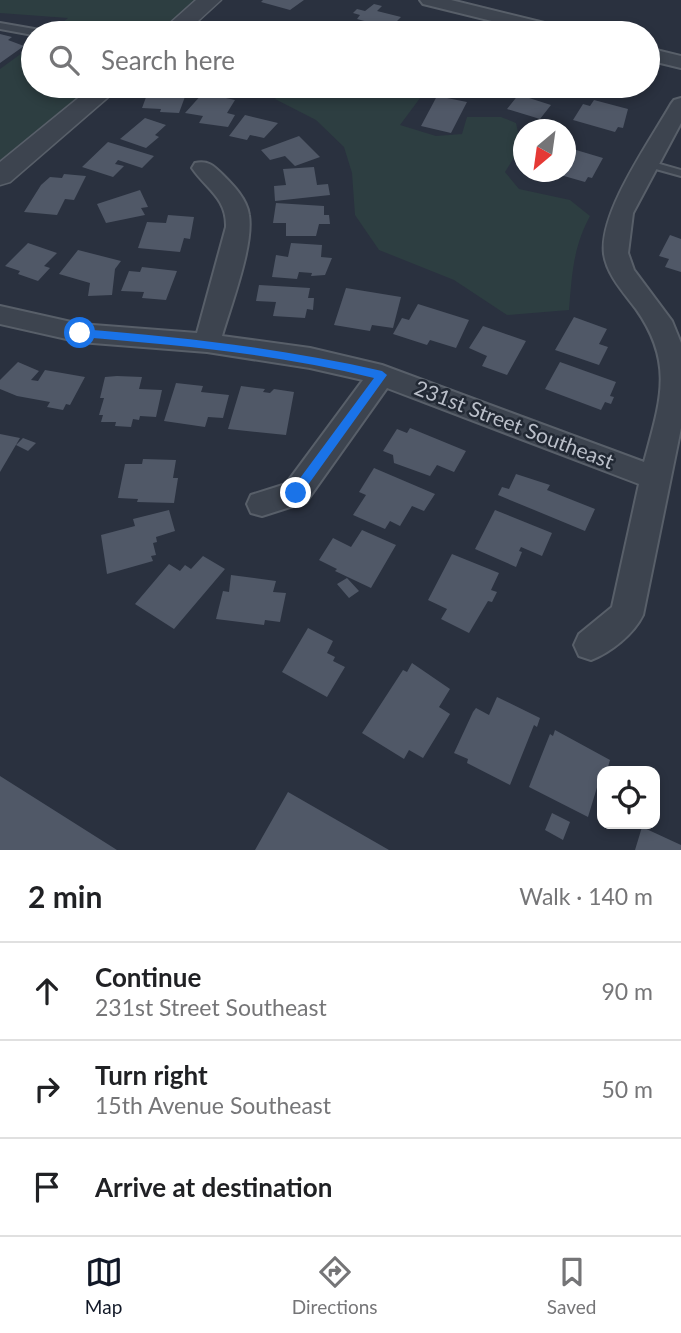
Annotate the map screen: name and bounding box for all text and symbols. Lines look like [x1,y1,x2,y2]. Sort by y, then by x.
search box [21,21,660,98]
icon: search [45,41,83,79]
text: Search here [101,44,235,76]
north arrow [513,119,576,182]
route start [64,317,95,348]
street label: 231st Street Southeast [411,374,618,473]
route end [280,477,311,508]
map controls [597,766,660,829]
button: locate [597,766,660,829]
text: 2 min [28,878,102,914]
text: Walk · 140 m [519,882,653,910]
text: Continue [95,961,201,993]
icon: ahead [28,972,66,1010]
text: 90 m [602,977,653,1005]
text: 231st Street Southeast [95,993,327,1021]
text: Turn right [95,1059,208,1091]
icon: right [28,1070,66,1108]
text: 50 m [602,1075,653,1103]
text: 15th Avenue Southeast [95,1091,331,1119]
icon: arrive [28,1168,66,1206]
text: Arrive at destination [95,1171,332,1203]
tab: Map [85,1253,123,1318]
tab: Directions [292,1253,378,1318]
tab: Saved [547,1253,596,1318]

